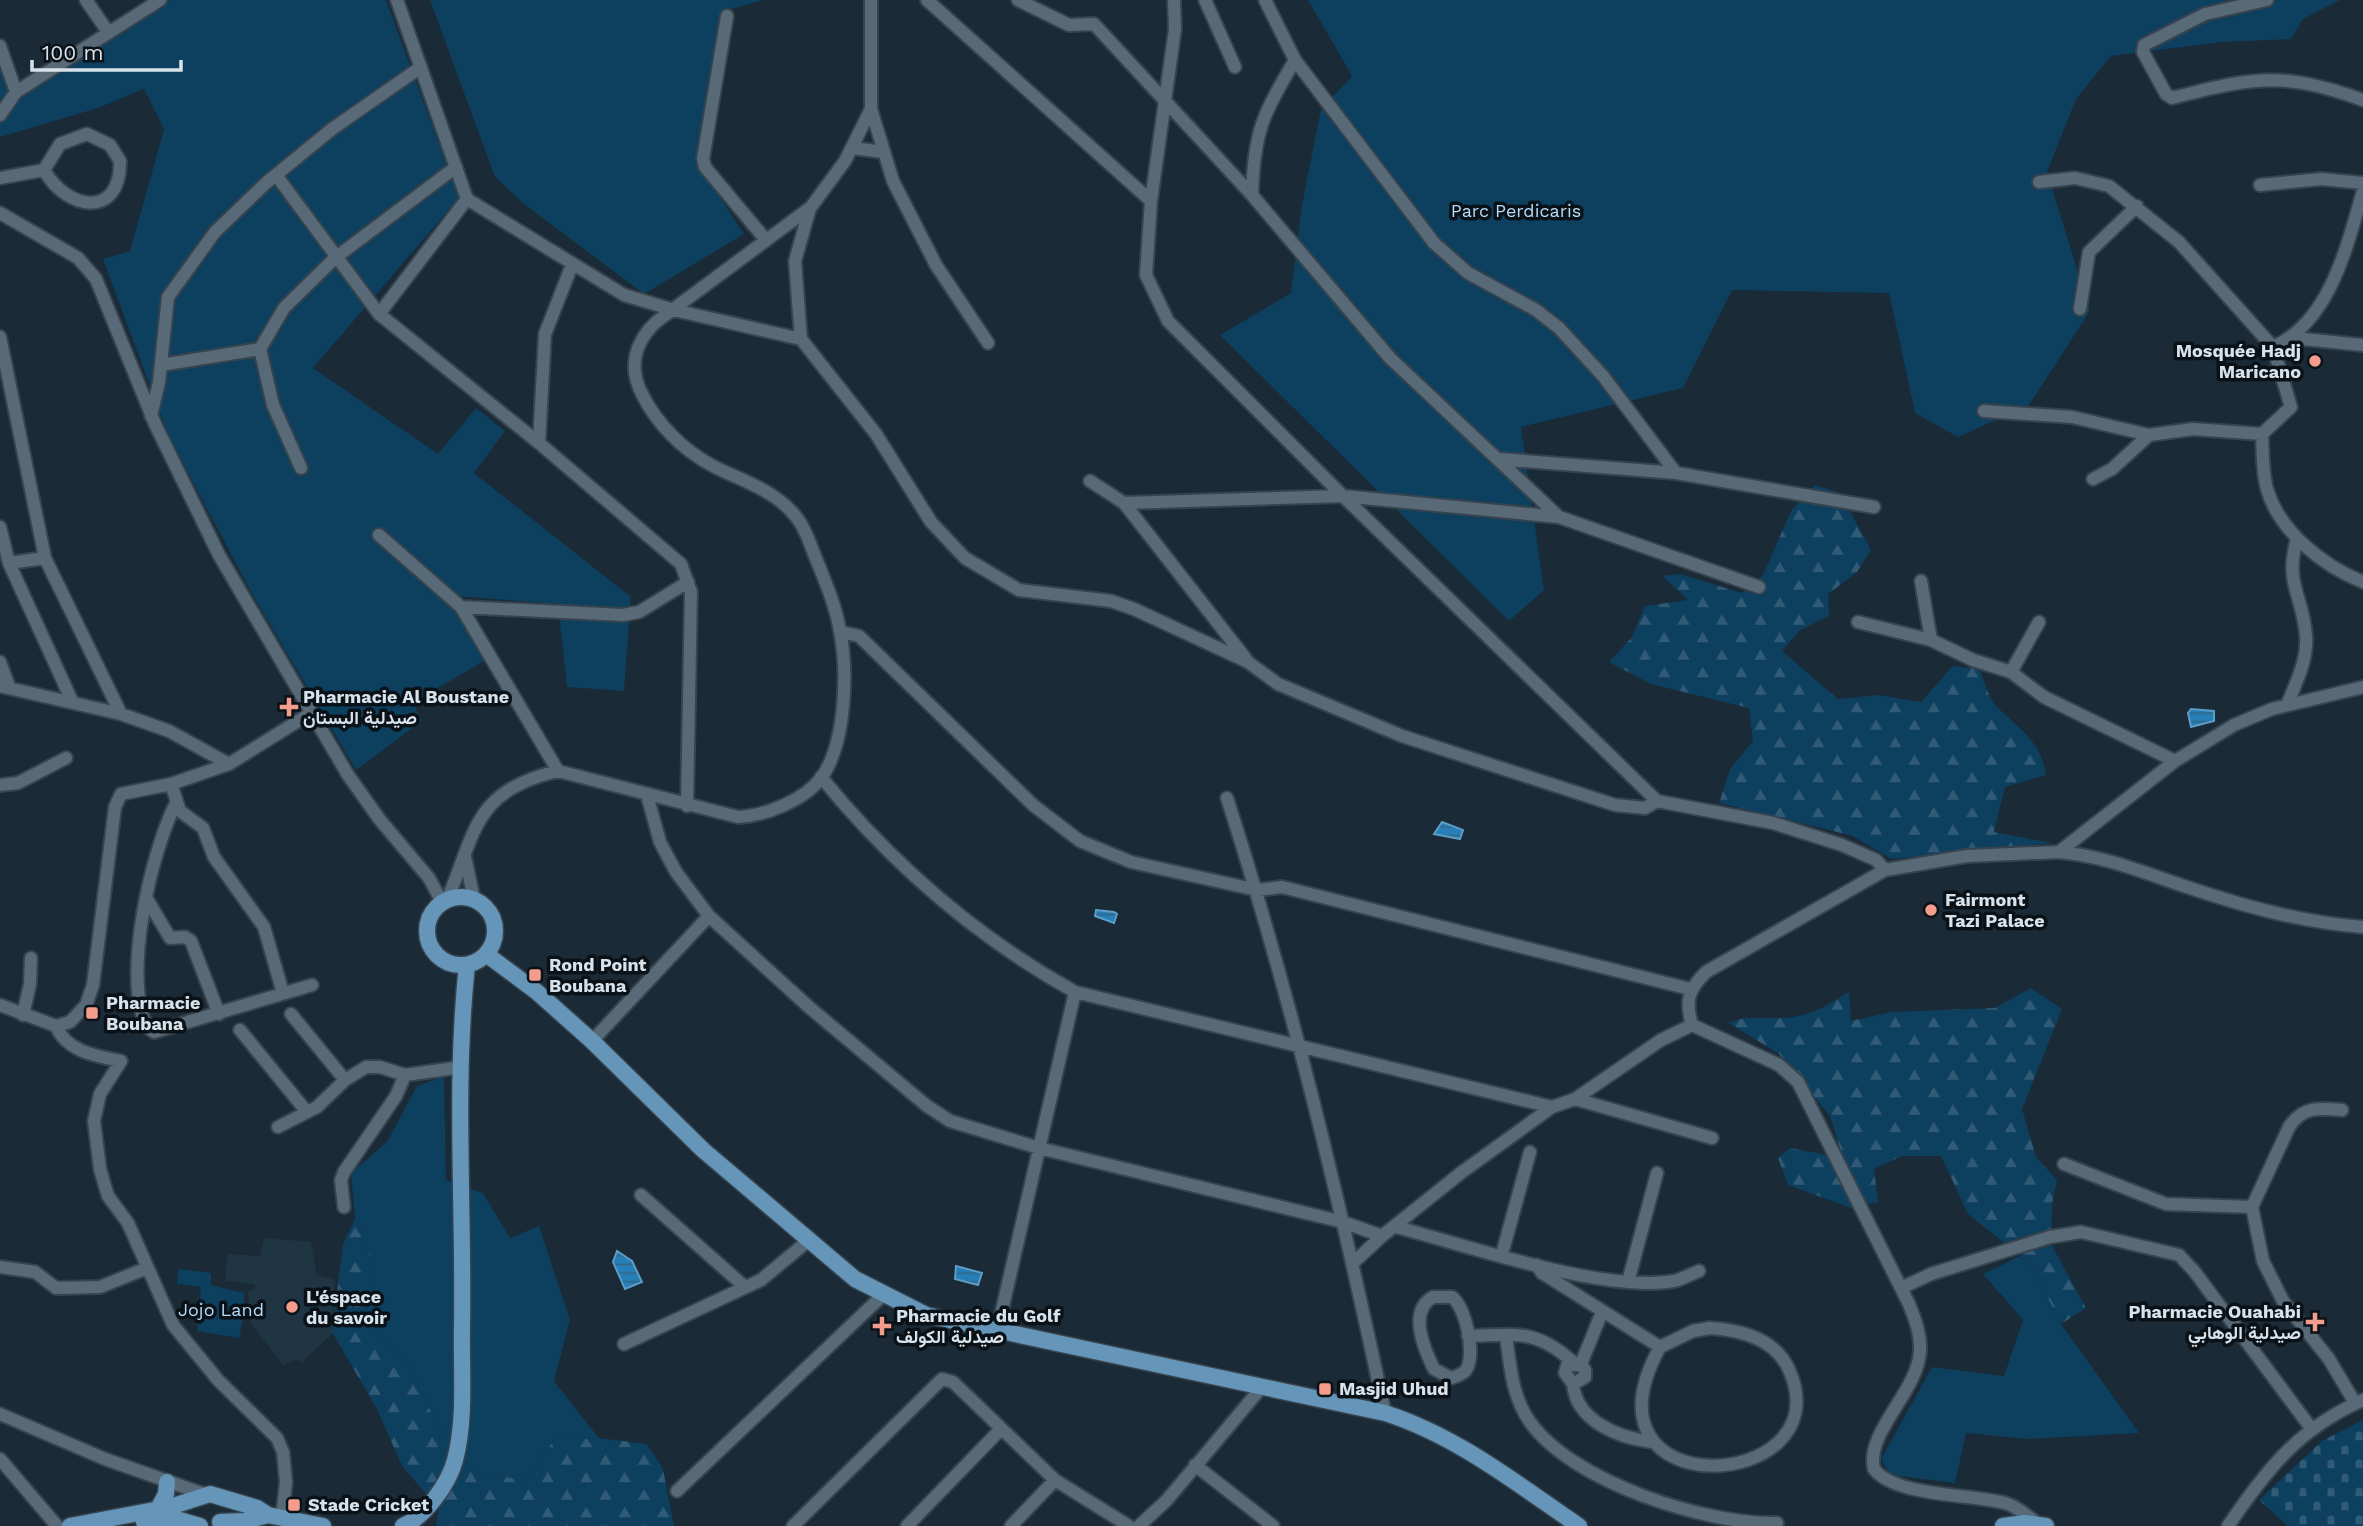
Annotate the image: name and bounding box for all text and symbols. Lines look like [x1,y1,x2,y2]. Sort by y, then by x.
scale bar [32,28,180,72]
text: 100 m [42,40,104,65]
park label: Parc Perdicaris [1451,200,1581,221]
place label: Mosquée Hadj Maricano [2176,340,2301,382]
marker: Mosquée Hadj Maricano [2307,353,2323,369]
place label: Pharmacie Al Boustane صيدلية البستان [303,686,509,729]
marker: Pharmacie Al Boustane صيدلية البستان [281,699,297,715]
place label: Fairmont Tazi Palace [1945,889,2045,931]
marker: Fairmont Tazi Palace [1923,902,1939,918]
place label: Rond Point Boubana [549,954,647,996]
marker: Rond Point Boubana [527,967,543,983]
place label: Pharmacie Boubana [106,992,201,1034]
marker: Pharmacie Boubana [84,1005,100,1021]
place label: L'éspace du savoir [306,1286,387,1328]
park label: Jojo Land [178,1299,264,1320]
marker: L'éspace du savoir [284,1299,300,1315]
place label: Pharmacie Ouahabi صيدلية الوهابي [2128,1301,2301,1348]
place label: Pharmacie du Golf صيدلية الكولف [896,1305,1061,1348]
marker: Pharmacie Ouahabi صيدلية الوهابي [2307,1314,2323,1330]
marker: Pharmacie du Golf صيدلية الكولف [874,1318,890,1334]
place label: Masjid Uhud [1339,1378,1449,1399]
marker: Masjid Uhud [1317,1381,1333,1397]
place label: Stade Cricket [308,1494,429,1515]
marker: Stade Cricket [286,1497,302,1513]

